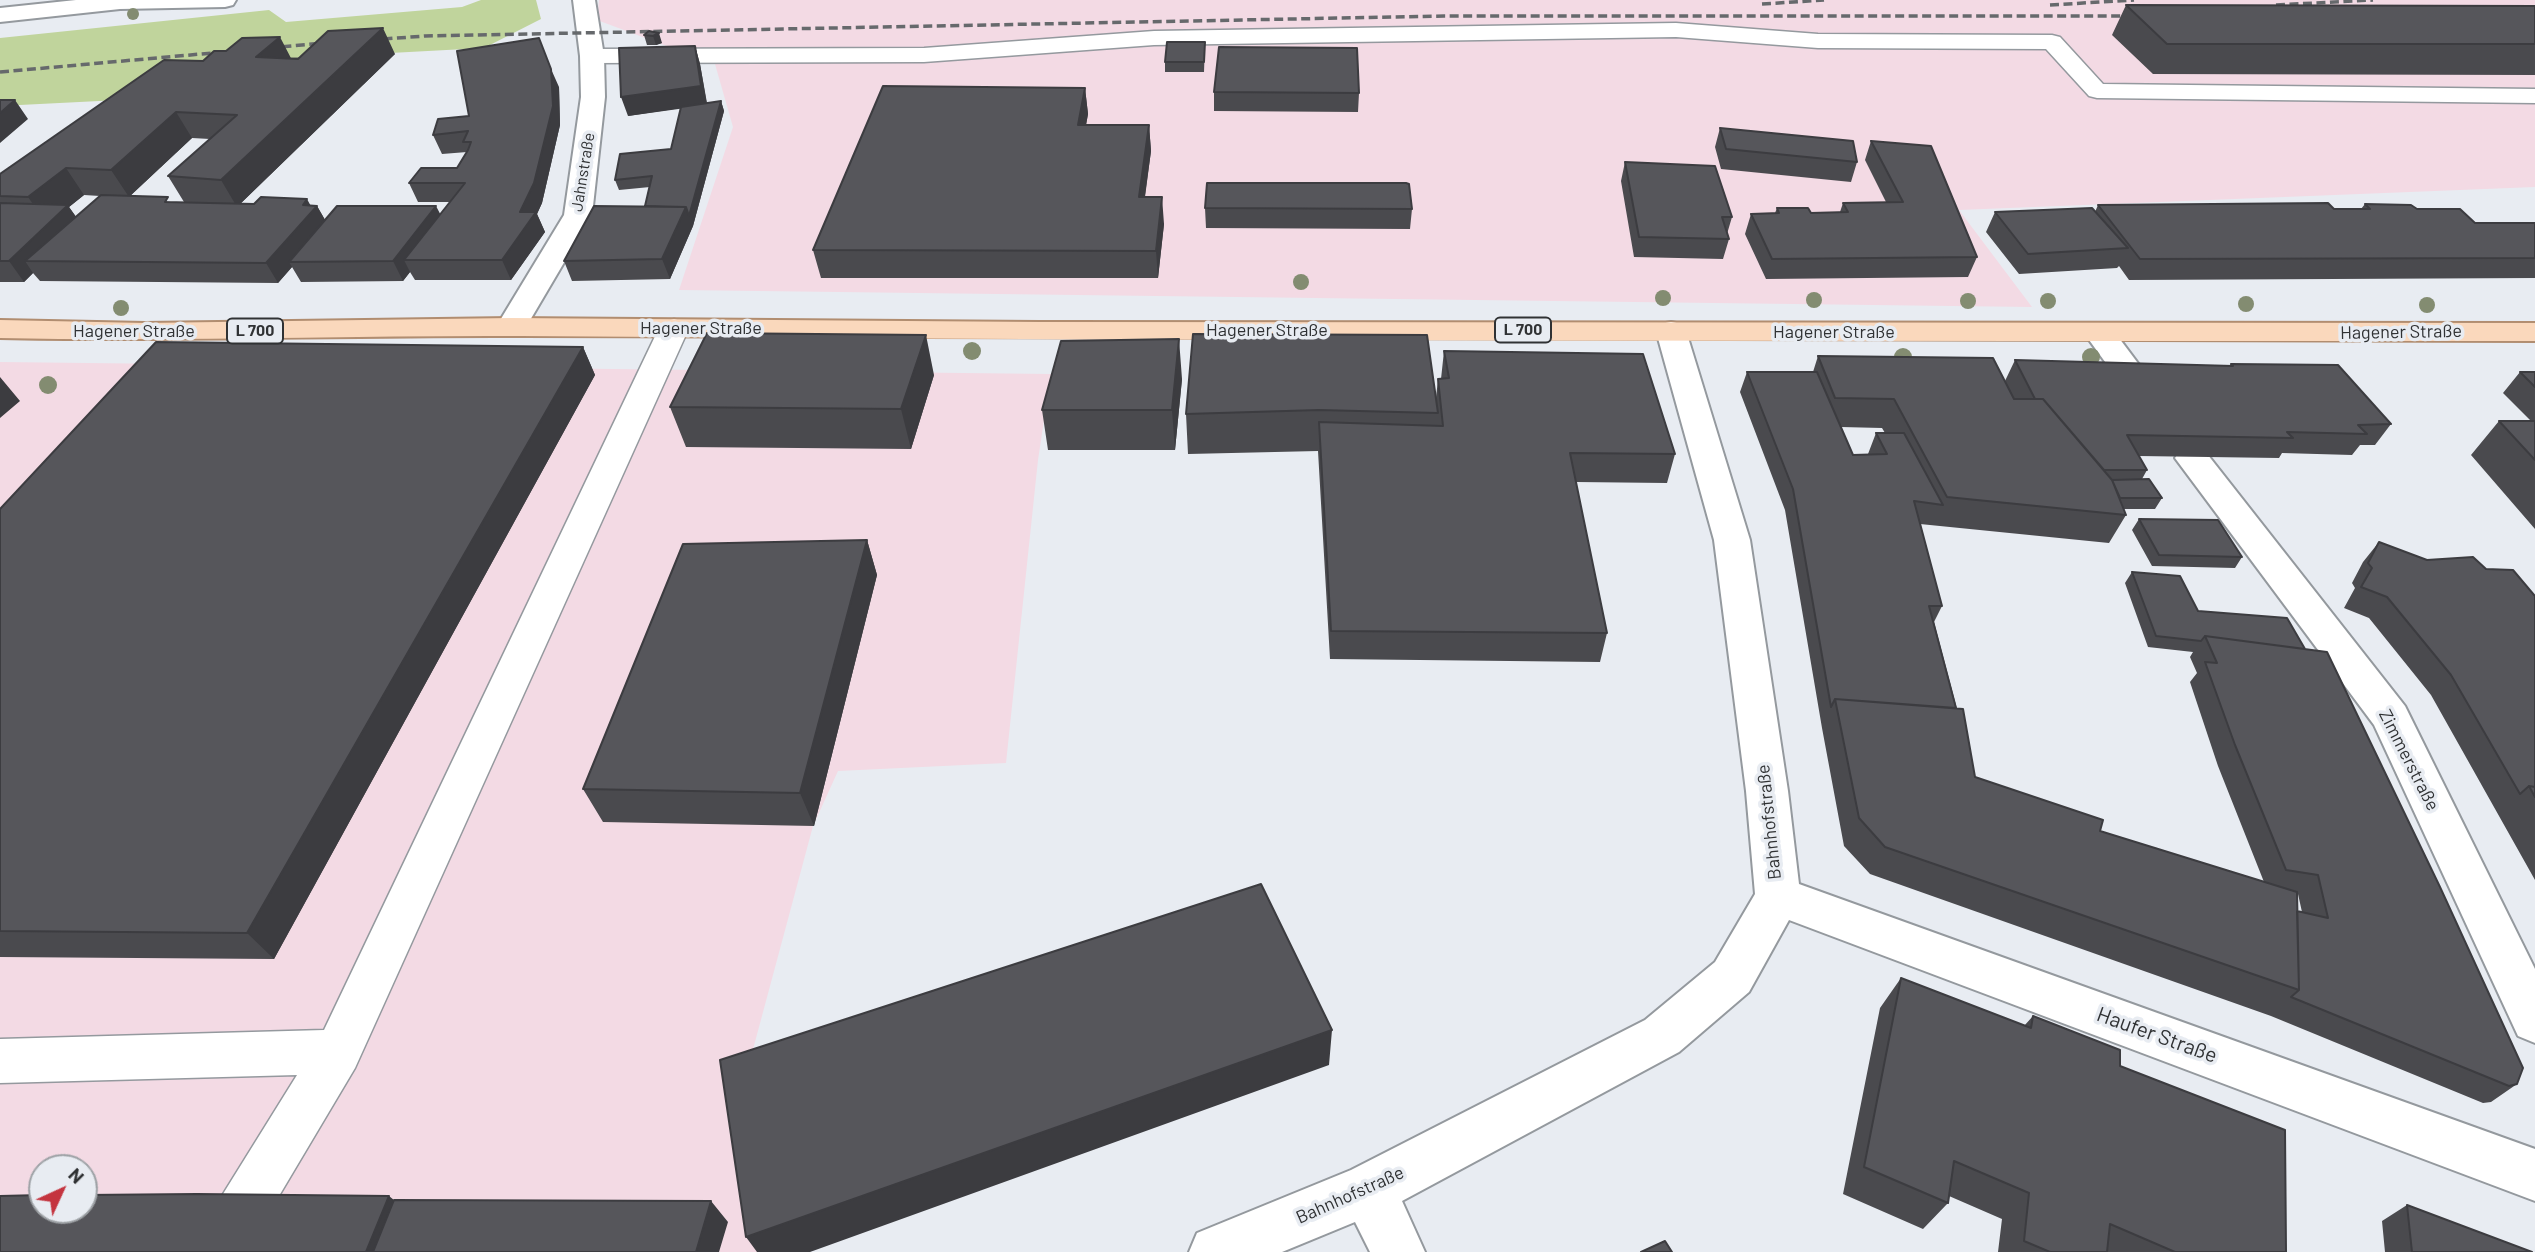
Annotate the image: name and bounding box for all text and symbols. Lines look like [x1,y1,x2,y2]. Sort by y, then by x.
street label: Jahnstraße [567,131,599,213]
street label: Hagener Straße [640,317,762,339]
road number: L 700 [227,318,283,344]
road number: L 700 [1495,318,1551,342]
street label: Hagener Straße [1206,319,1328,341]
street label: Hagener Straße [73,320,195,342]
street label: Hagener Straße [2340,320,2462,344]
street label: Hagener Straße [1773,321,1895,343]
street label: Zimmerstraße [2374,706,2444,814]
street label: Bahnhofstraße [1752,763,1786,881]
street label: Haufer Straße [2093,1002,2221,1068]
north arrow [28,1154,98,1224]
street label: Bahnhofstraße [1293,1162,1407,1228]
text: N [64,1163,89,1188]

